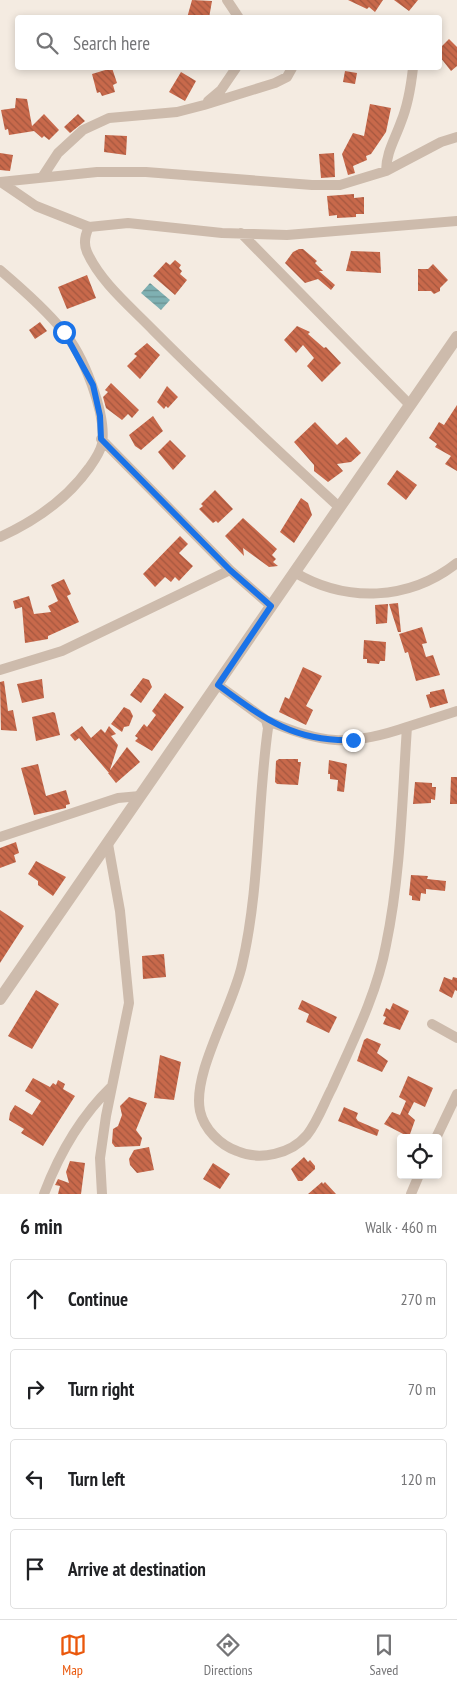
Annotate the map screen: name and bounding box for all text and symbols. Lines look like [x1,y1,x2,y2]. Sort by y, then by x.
search box [15,15,442,70]
icon: search [33,29,61,57]
text: Search here [73,31,150,55]
route start [53,321,76,344]
route end [342,729,365,752]
map controls [397,1134,442,1179]
button: locate [397,1134,442,1179]
text: 6 min [20,1213,62,1240]
text: Walk · 460 m [365,1217,437,1237]
icon: ahead [21,1285,49,1313]
text: Continue [68,1287,128,1311]
text: 270 m [401,1289,436,1309]
icon: right [21,1375,49,1403]
text: Turn right [68,1377,134,1401]
text: 70 m [408,1379,436,1399]
icon: left [21,1465,49,1493]
text: Turn left [68,1467,125,1491]
text: 120 m [401,1469,436,1489]
icon: arrive [21,1555,49,1583]
text: Arrive at destination [68,1557,206,1581]
tab: Map [59,1631,87,1679]
tab: Directions [204,1631,252,1679]
tab: Saved [370,1631,398,1679]

